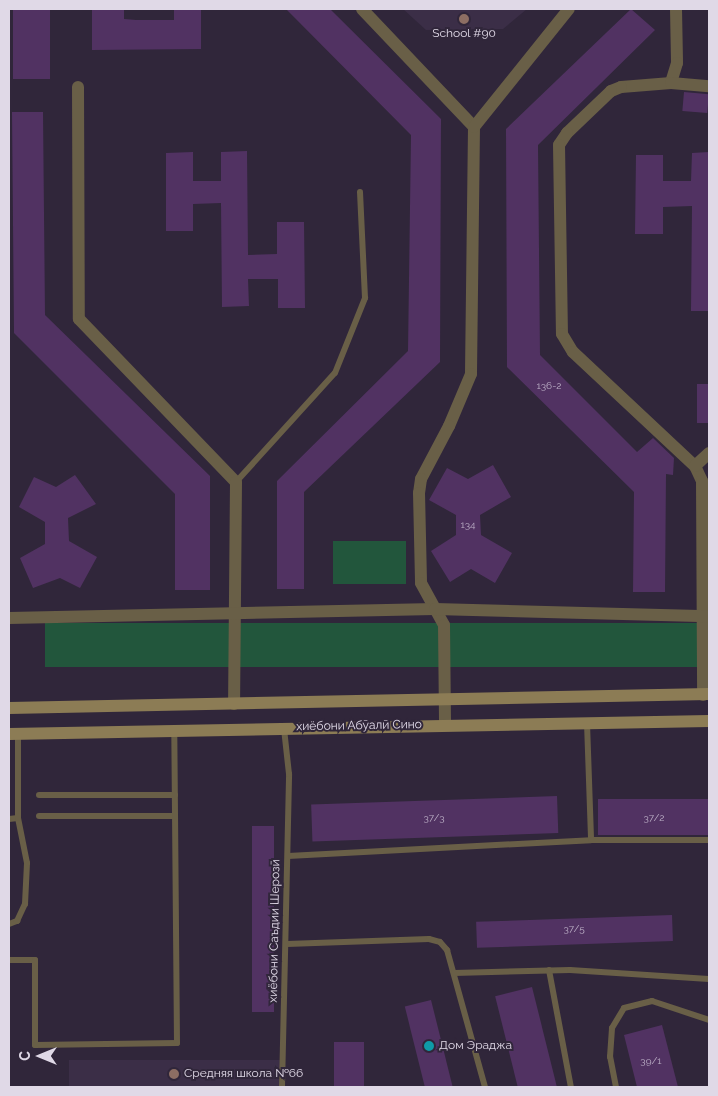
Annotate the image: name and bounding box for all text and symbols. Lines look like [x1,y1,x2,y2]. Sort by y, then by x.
marker: School #90 [458,13,470,25]
place label: School #90 [432,27,496,41]
house number: 136-2 [536,380,562,392]
house number: 134 [460,519,476,531]
street label: хиёбони Абӯалӣ Сино [296,718,422,734]
house number: 37/3 [423,812,445,824]
house number: 37/2 [643,812,665,824]
street label: хиёбони Саъдии Шерозӣ [267,859,283,1003]
house number: 37/5 [563,923,585,935]
north arrow [15,1031,65,1081]
place label: Дом Эраджа [439,1039,512,1053]
marker: Дом Эраджа [423,1040,435,1052]
text: С [17,1051,33,1061]
house number: 39/1 [640,1055,662,1067]
place label: Средняя школа №66 [184,1067,303,1081]
marker: Средняя школа №66 [168,1068,180,1080]

